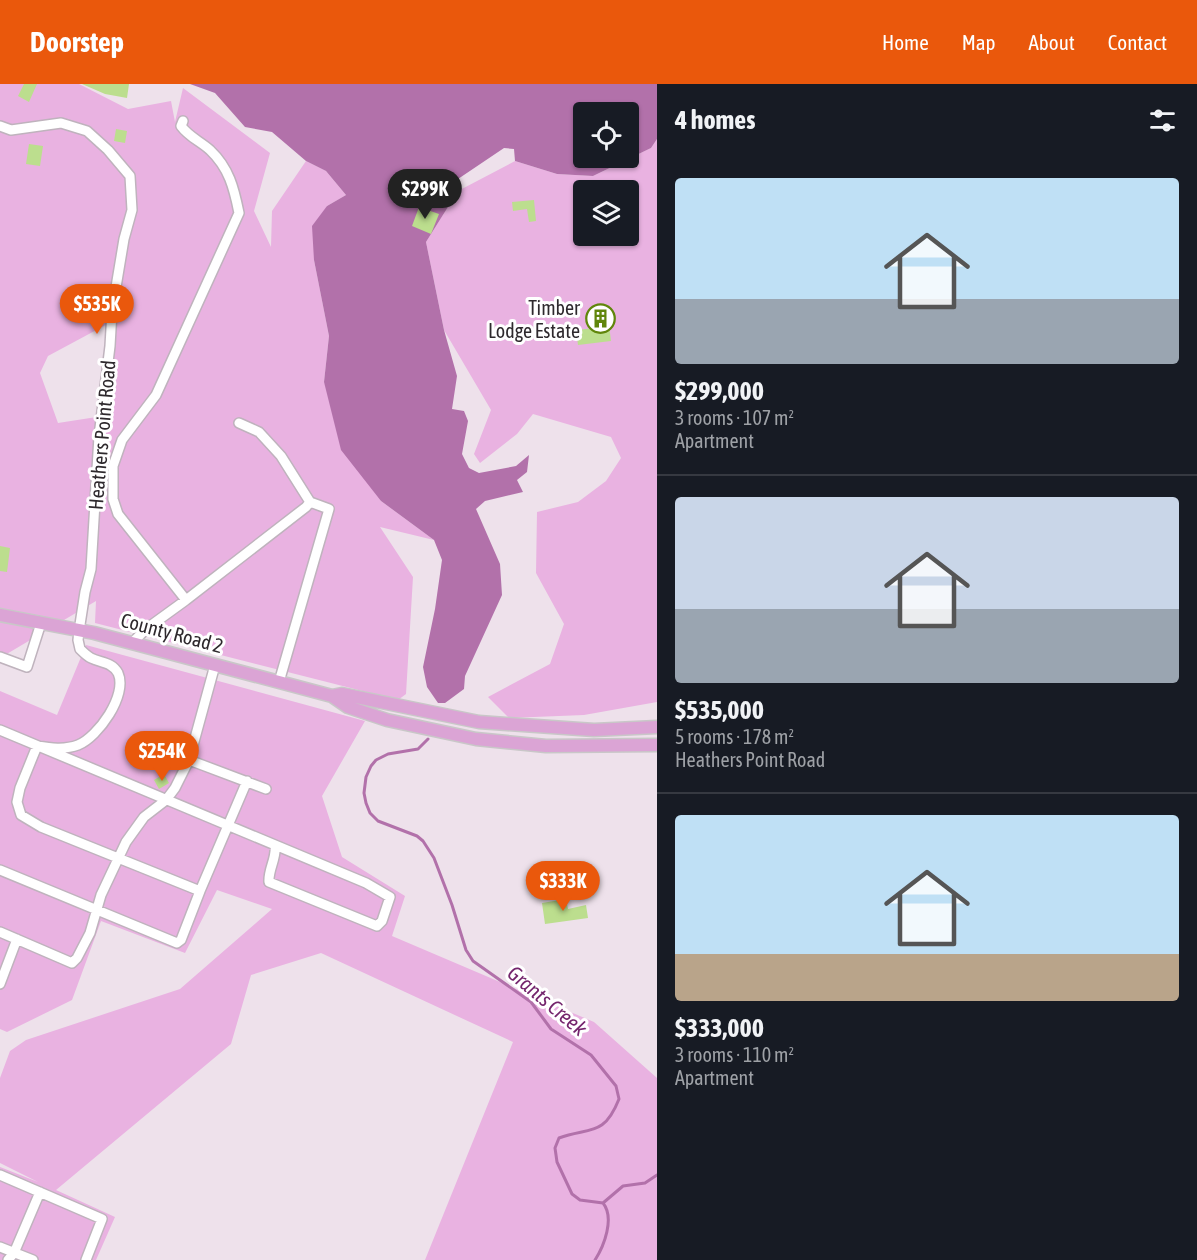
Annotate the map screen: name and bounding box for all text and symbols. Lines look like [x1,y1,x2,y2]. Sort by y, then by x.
text: Doorstep [30,26,124,58]
text: Home [882,30,929,54]
text: Map [962,30,996,54]
text: About [1029,30,1075,54]
text: Contact [1108,30,1167,54]
map controls [573,102,639,246]
button: locate [573,102,639,168]
icon: filters [1146,104,1179,137]
text: 4 homes [675,105,755,135]
pin: $299K [383,169,467,220]
text: $299K [402,177,448,200]
button: layers [573,180,639,246]
icon: home [873,217,981,325]
pin: $535K [55,284,139,335]
text: $535K [74,292,120,315]
place label: Timber Lodge Estate [488,296,581,342]
building icon: Timber Lodge Estate [585,303,617,335]
street label: Heathers Point Road [83,359,120,511]
text: $299,000 [675,376,764,406]
text: 3 rooms · 107 m² [675,406,794,429]
text: Apartment [675,429,754,452]
icon: home [873,536,981,644]
street label: County Road 2 [119,608,226,657]
text: $535,000 [675,695,764,725]
text: 5 rooms · 178 m² [675,725,794,748]
pin: $254K [120,731,204,782]
text: $254K [139,739,185,762]
text: Heathers Point Road [675,748,825,771]
icon: home [873,854,981,962]
pin: $333K [521,861,605,912]
text: $333K [540,869,586,892]
water label: Grants Creek [503,960,593,1041]
text: $333,000 [675,1013,764,1043]
text: 3 rooms · 110 m² [675,1043,794,1066]
text: Apartment [675,1066,754,1089]

